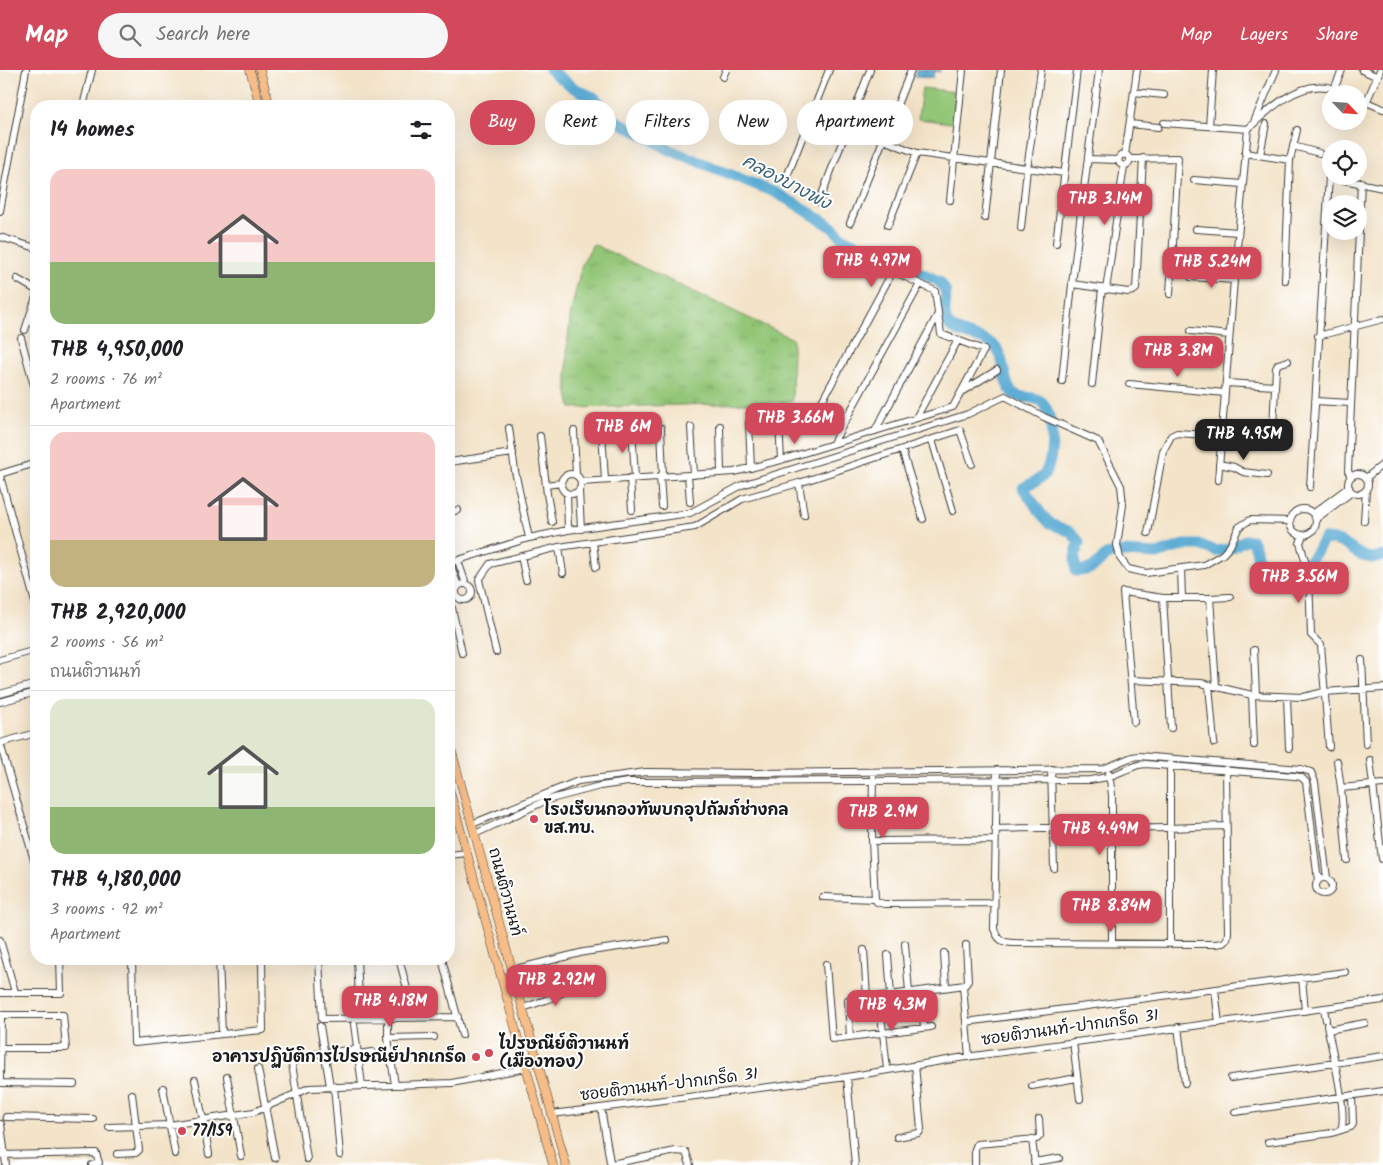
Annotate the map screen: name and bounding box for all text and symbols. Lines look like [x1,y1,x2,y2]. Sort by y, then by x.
search box [98,13,448,58]
text: Map [25,16,68,55]
text: Search here [156,20,250,50]
icon: search [116,21,144,49]
text: Map [1181,21,1212,50]
text: Layers [1240,21,1288,50]
text: Share [1316,21,1358,50]
north arrow [1322,85,1368,130]
map controls [1322,85,1367,240]
chip: Buy [470,100,535,145]
chip: Rent [545,100,616,145]
chip: Filters [626,100,709,145]
chip: New [719,100,787,145]
chip: Apartment [797,100,913,145]
text: 14 homes [50,114,135,147]
icon: filters [407,116,435,144]
button: locate [1322,140,1367,185]
water label: คลองบางพัง [737,147,837,219]
pin: THB 3.14M [1048,184,1162,226]
text: THB 3.14M [1068,187,1142,212]
button: layers [1322,195,1367,240]
icon: home [198,201,288,291]
pin: THB 4.97M [815,246,929,288]
pin: THB 5.24M [1155,246,1269,289]
text: THB 4.97M [834,249,910,274]
text: THB 5.24M [1173,250,1251,275]
text: THB 4,950,000 [50,334,183,367]
pin: THB 3.8M [1126,336,1230,378]
text: THB 3.8M [1143,339,1213,364]
text: 2 rooms · 76 m² [50,367,162,392]
text: Apartment [50,392,121,417]
pin: THB 3.66M [738,402,852,445]
text: THB 3.66M [756,406,834,431]
pin: THB 6M [582,412,664,454]
text: THB 6M [595,415,651,440]
pin: THB 4.95M [1187,418,1301,461]
text: THB 4.95M [1206,422,1282,447]
icon: home [198,464,288,554]
pin: THB 3.56M [1242,562,1356,604]
text: THB 3.56M [1261,565,1337,590]
text: THB 2,920,000 [50,597,186,630]
text: 2 rooms · 56 m² [50,630,163,655]
text: ถนนติวานนท์ [50,660,141,685]
icon: home [198,732,288,822]
pin: THB 2.9M [831,796,935,839]
place label: โรงเรียนกองทัพบกอุปถัมภ์ช่างกล ขส.ทบ. [543,798,789,841]
text: THB 2.9M [849,800,917,825]
marker: โรงเรียนกองทัพบกอุปถัมภ์ช่างกล ขส.ทบ. [528,813,540,825]
pin: THB 4.49M [1043,814,1157,856]
text: THB 4.49M [1062,817,1138,842]
street label: ถนนติวานนท์ [481,845,529,939]
text: THB 4,180,000 [50,864,181,897]
pin: THB 8.84M [1054,890,1168,933]
text: THB 8.84M [1072,894,1150,919]
text: 3 rooms · 92 m² [50,897,163,922]
text: Apartment [50,922,121,947]
pin: THB 2.92M [499,964,613,1007]
text: THB 2.92M [517,968,595,993]
pin: THB 4.18M [333,986,447,1028]
text: THB 4.18M [353,989,427,1014]
pin: THB 4.3M [840,990,944,1032]
text: THB 4.3M [858,993,926,1018]
street label: ซอยติวานนท์-ปากเกร็ด 31 [980,1003,1160,1053]
place label: ไปรษณีย์ติวานนท์ (เมืองทอง) [498,1032,629,1075]
place label: อาคารปฏิบัติการไปรษณีย์ปากเกร็ด [212,1044,466,1070]
marker: ไปรษณีย์ติวานนท์ (เมืองทอง) [483,1047,495,1059]
marker: อาคารปฏิบัติการไปรษณีย์ปากเกร็ด [470,1051,482,1063]
street label: ซอยติวานนท์-ปากเกร็ด 31 [579,1062,759,1108]
place label: 77/159 [192,1119,233,1144]
marker: 77/159 [176,1125,188,1137]

